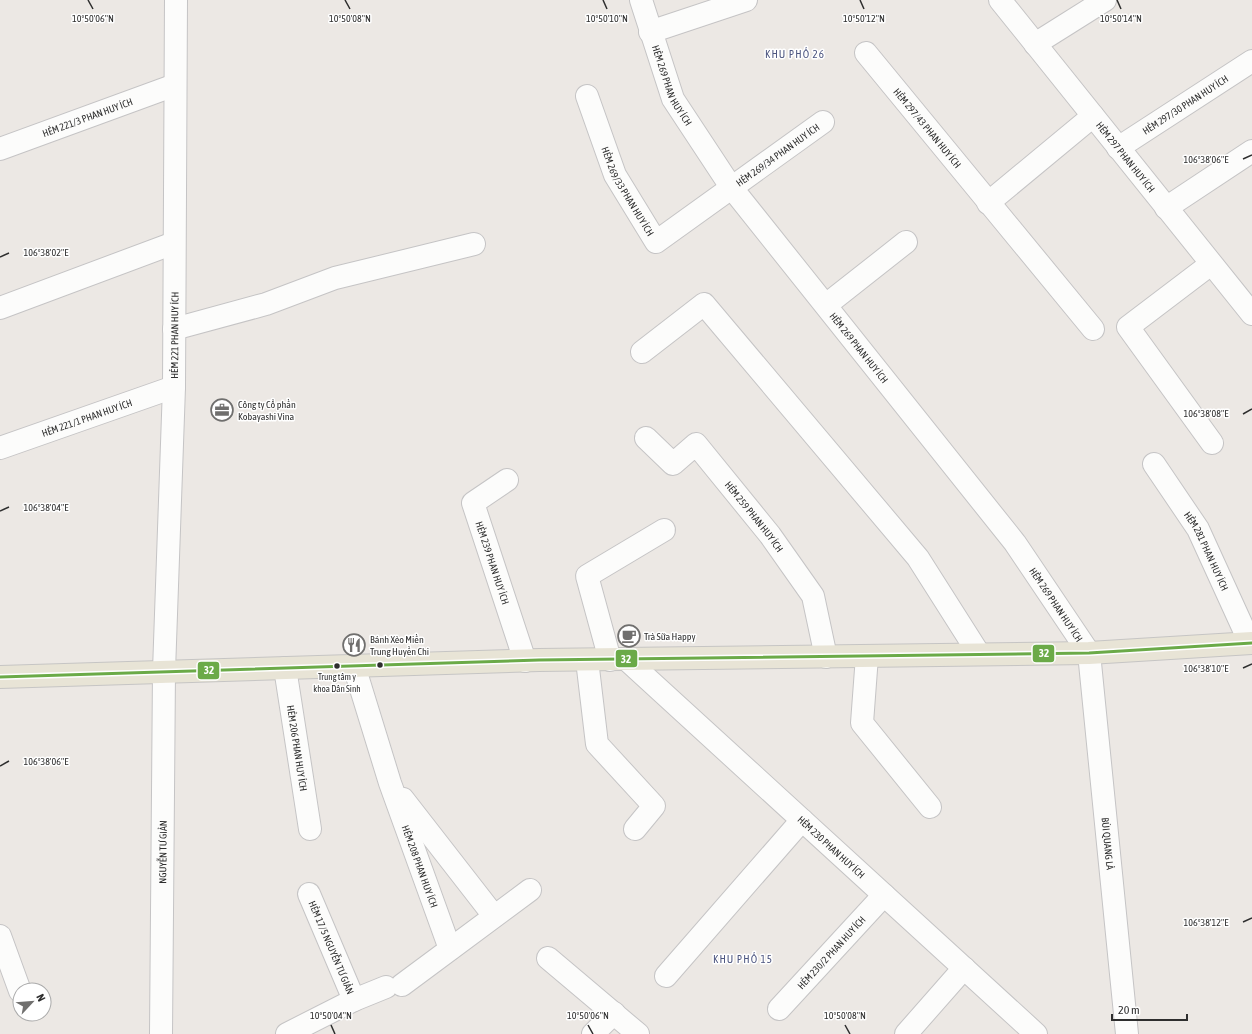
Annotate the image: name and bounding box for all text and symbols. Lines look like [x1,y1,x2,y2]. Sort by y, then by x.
text: 10°50'06"N [72,13,114,24]
text: 10°50'08"N [329,13,371,24]
text: 10°50'10"N [586,13,628,24]
text: 10°50'12"N [843,13,885,24]
text: 10°50'14"N [1100,13,1142,24]
street label: HẺM 269 PHAN HUY ÍCH [650,44,694,127]
district label: KHU PHỐ 26 [765,47,825,60]
street label: HẺM 297/30 PHAN HUY ÍCH [1140,73,1230,136]
street label: HẺM 297/43 PHAN HUY ÍCH [892,86,964,170]
street label: HẺM 221/3 PHAN HUY ÍCH [41,96,134,139]
street label: HẺM 297 PHAN HUY ÍCH [1094,119,1157,194]
street label: HẺM 269/34 PHAN HUY ÍCH [734,121,821,188]
street label: HẺM 269/33 PHAN HUY ÍCH [600,145,656,238]
text: 106°38'06"E [1184,154,1229,165]
text: 106°38'02"E [24,247,69,258]
street label: HẺM 221 PHAN HUY ÍCH [169,292,180,379]
street label: HẺM 269 PHAN HUY ÍCH [828,310,891,385]
street label: HẺM 221/1 PHAN HUY ÍCH [40,397,133,438]
office icon: Công ty Cổ phần Kobayashi Vina [209,397,235,423]
place label: Công ty Cổ phần Kobayashi Vina [238,399,296,422]
text: 106°38'08"E [1184,408,1229,419]
street label: HẺM 259 PHAN HUY ÍCH [723,479,786,554]
text: 106°38'04"E [24,502,69,513]
street label: HẺM 281 PHAN HUY ÍCH [1182,509,1231,592]
street label: HẺM 239 PHAN HUY ÍCH [474,520,511,606]
street label: HẺM 269 PHAN HUY ÍCH [1028,565,1085,644]
cafe icon: Trà Sữa Happy [616,623,642,649]
place label: Trà Sữa Happy [644,631,696,642]
restaurant icon: Bánh Xèo Miền Trung Huyền Chi [341,632,367,658]
place label: Bánh Xèo Miền Trung Huyền Chi [370,634,429,657]
line badge: 32 [1032,644,1055,663]
text: 32 [1039,647,1049,659]
line badge: 32 [615,649,638,668]
text: 32 [621,653,631,665]
unlabelled marker [375,660,385,670]
line badge: 32 [197,661,220,680]
marker: Trung tâm y khoa Dân Sinh [332,661,342,671]
text: 106°38'10"E [1184,663,1229,674]
text: 32 [204,664,214,676]
place label: Trung tâm y khoa Dân Sinh [313,672,361,694]
street label: HẺM 206 PHAN HUY ÍCH [285,704,310,792]
text: 106°38'06"E [24,756,69,767]
street label: HẺM 230 PHAN HUY ÍCH [796,814,867,880]
street label: BÙI QUANG LÀ [1100,817,1116,870]
street label: NGUYỄN TƯ GIẢN [156,820,168,884]
street label: HẺM 208 PHAN HUY ÍCH [400,824,440,909]
street label: HẺM 17/5 NGUYỄN TƯ GIẢN [307,899,356,996]
street label: HẺM 230/2 PHAN HUY ÍCH [795,914,867,991]
text: 106°38'12"E [1184,917,1229,928]
district label: KHU PHỐ 15 [713,952,773,965]
north arrow [12,982,52,1022]
text: N [34,992,48,1003]
scale bar [1112,996,1187,1022]
text: 20 m [1118,1003,1140,1017]
text: 10°50'04"N [310,1010,352,1021]
text: 10°50'06"N [567,1010,609,1021]
text: 10°50'08"N [824,1010,866,1021]

